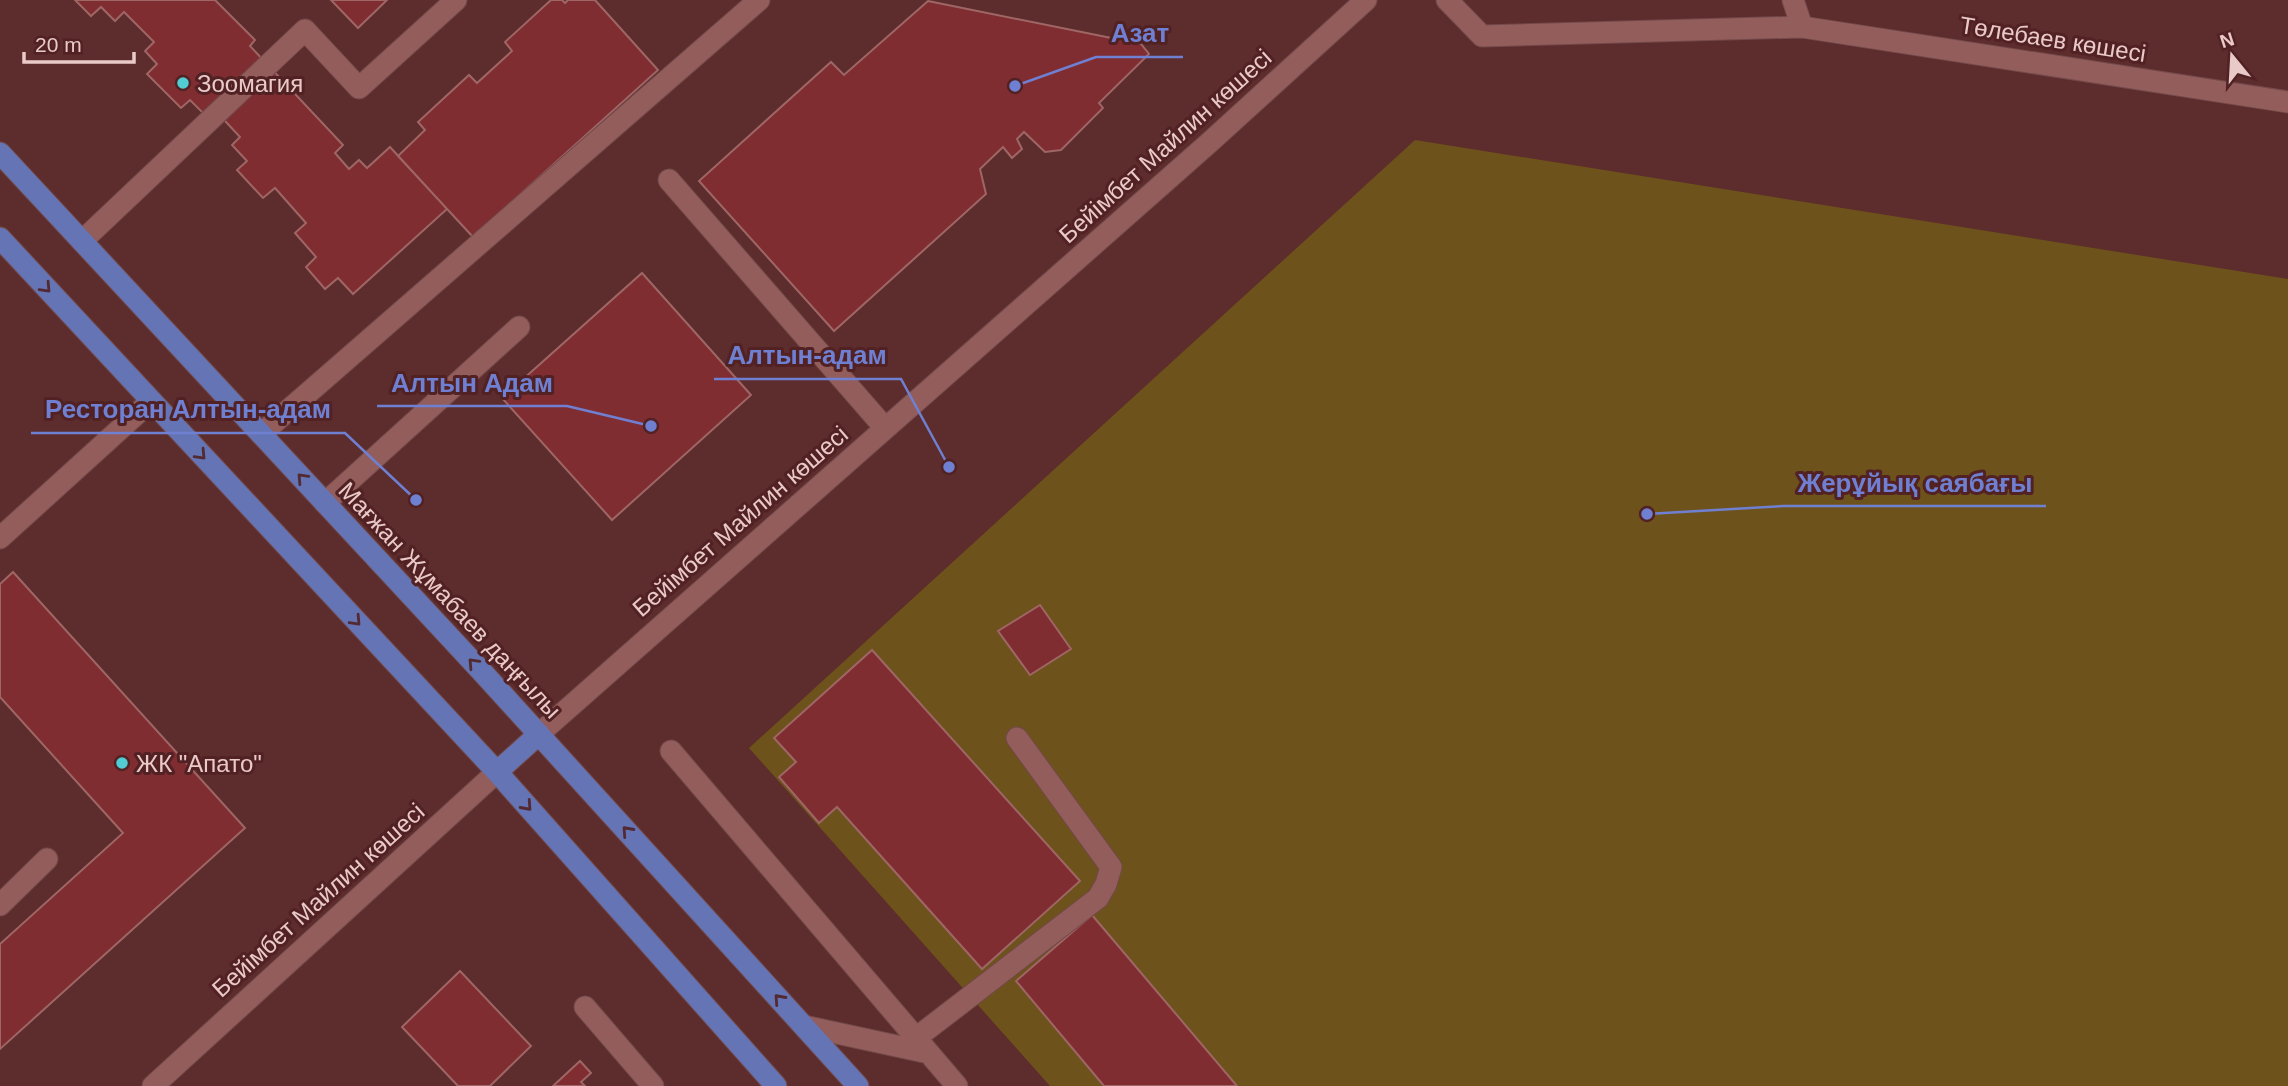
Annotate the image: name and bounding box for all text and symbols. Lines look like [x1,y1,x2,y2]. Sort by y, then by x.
callout: Азат [1096,10,1183,57]
street label: Төлебаев көшесі [1958,11,2148,67]
text: Азат [1111,18,1170,48]
scale bar [24,21,135,65]
north arrow [2197,21,2267,91]
text: N [2217,28,2237,52]
text: 20 m [35,33,82,56]
street label: Бейімбет Майлин көшесі [1053,44,1277,248]
place label: Зоомагия [197,70,303,97]
marker: Зоомагия [175,75,191,91]
one-way arrow [38,280,51,293]
callout: Алтын-адам [714,332,901,379]
text: Алтын-адам [727,340,887,370]
callout: Алтын Адам [377,359,567,406]
text: Алтын Адам [391,368,553,398]
callout: Ресторан Алтын-адам [31,386,345,433]
text: Ресторан Алтын-адам [45,394,331,424]
street label: Бейімбет Майлин көшесі [627,420,853,622]
one-way arrow [193,447,205,460]
callout: Жерұйық саябағы [1784,459,2046,506]
text: Жерұйық саябағы [1797,468,2032,498]
one-way arrow [297,473,310,486]
street label: Мағжан Жұмабаев даңғылы [333,476,567,724]
one-way arrow [348,613,361,626]
one-way arrow [469,658,481,671]
place label: ЖК "Апато" [136,750,262,777]
marker: ЖК "Апато" [114,755,130,771]
street label: Бейімбет Майлин көшесі [206,798,430,1002]
one-way arrow [519,798,531,811]
one-way arrow [622,826,635,839]
one-way arrow [775,994,788,1007]

